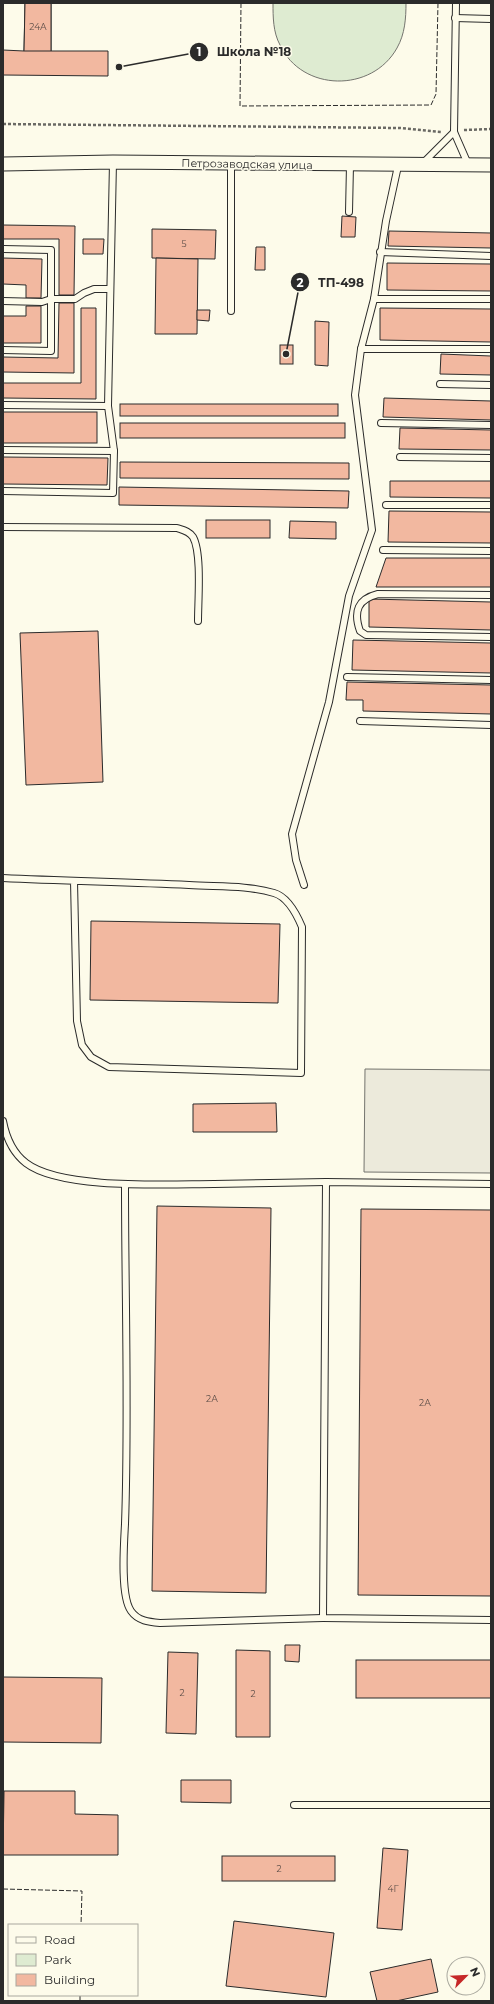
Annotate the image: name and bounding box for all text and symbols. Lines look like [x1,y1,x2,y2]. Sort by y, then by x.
house number: 24А [29,21,47,32]
callout: Школа №18 [189,40,300,64]
text: 1 [197,44,201,59]
text: Школа №18 [217,44,291,59]
street label: Петрозаводская улица [181,156,313,172]
house number: 5 [181,238,187,249]
callout: ТП-498 [290,270,372,294]
text: 2 [296,275,304,290]
text: ТП-498 [318,275,364,290]
house number: 2А [206,1393,218,1404]
house number: 2А [419,1397,431,1408]
house number: 2 [179,1687,185,1698]
house number: 2 [250,1688,256,1699]
house number: 2 [276,1863,282,1874]
house number: 4Г [387,1883,399,1894]
legend [8,1924,138,1996]
text: Road [44,1932,75,1947]
text: Park [44,1952,72,1967]
north arrow [446,1956,486,1996]
text: N [467,1965,483,1979]
text: Building [44,1972,95,1987]

